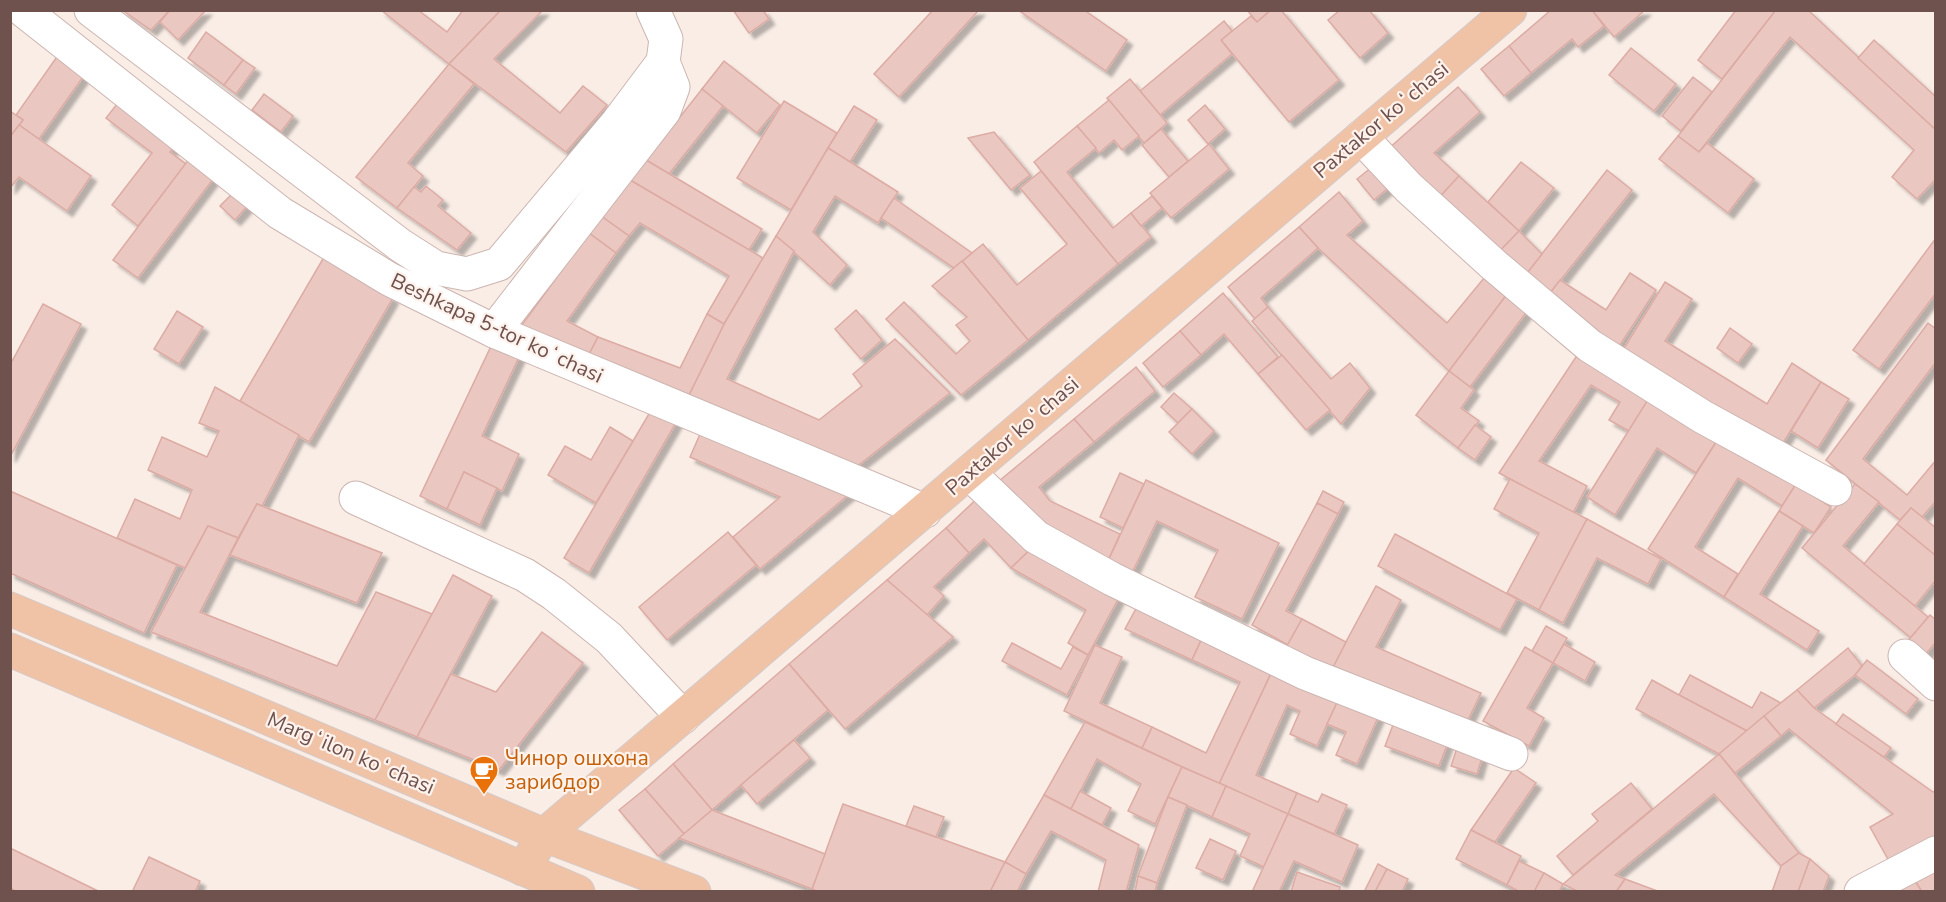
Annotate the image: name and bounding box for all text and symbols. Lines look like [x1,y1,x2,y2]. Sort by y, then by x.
street label: Paxtakor koʻchasi [1307,55,1455,185]
street label: Beshkapa 5-tor koʻchasi [386,266,608,390]
street label: Paxtakor koʻchasi [939,370,1085,502]
street label: Margʻilon koʻchasi [263,705,439,801]
place label: Чинор ошхона зарибдор [505,744,649,796]
cafe icon: Чинор ошхона зарибдор [468,754,500,796]

